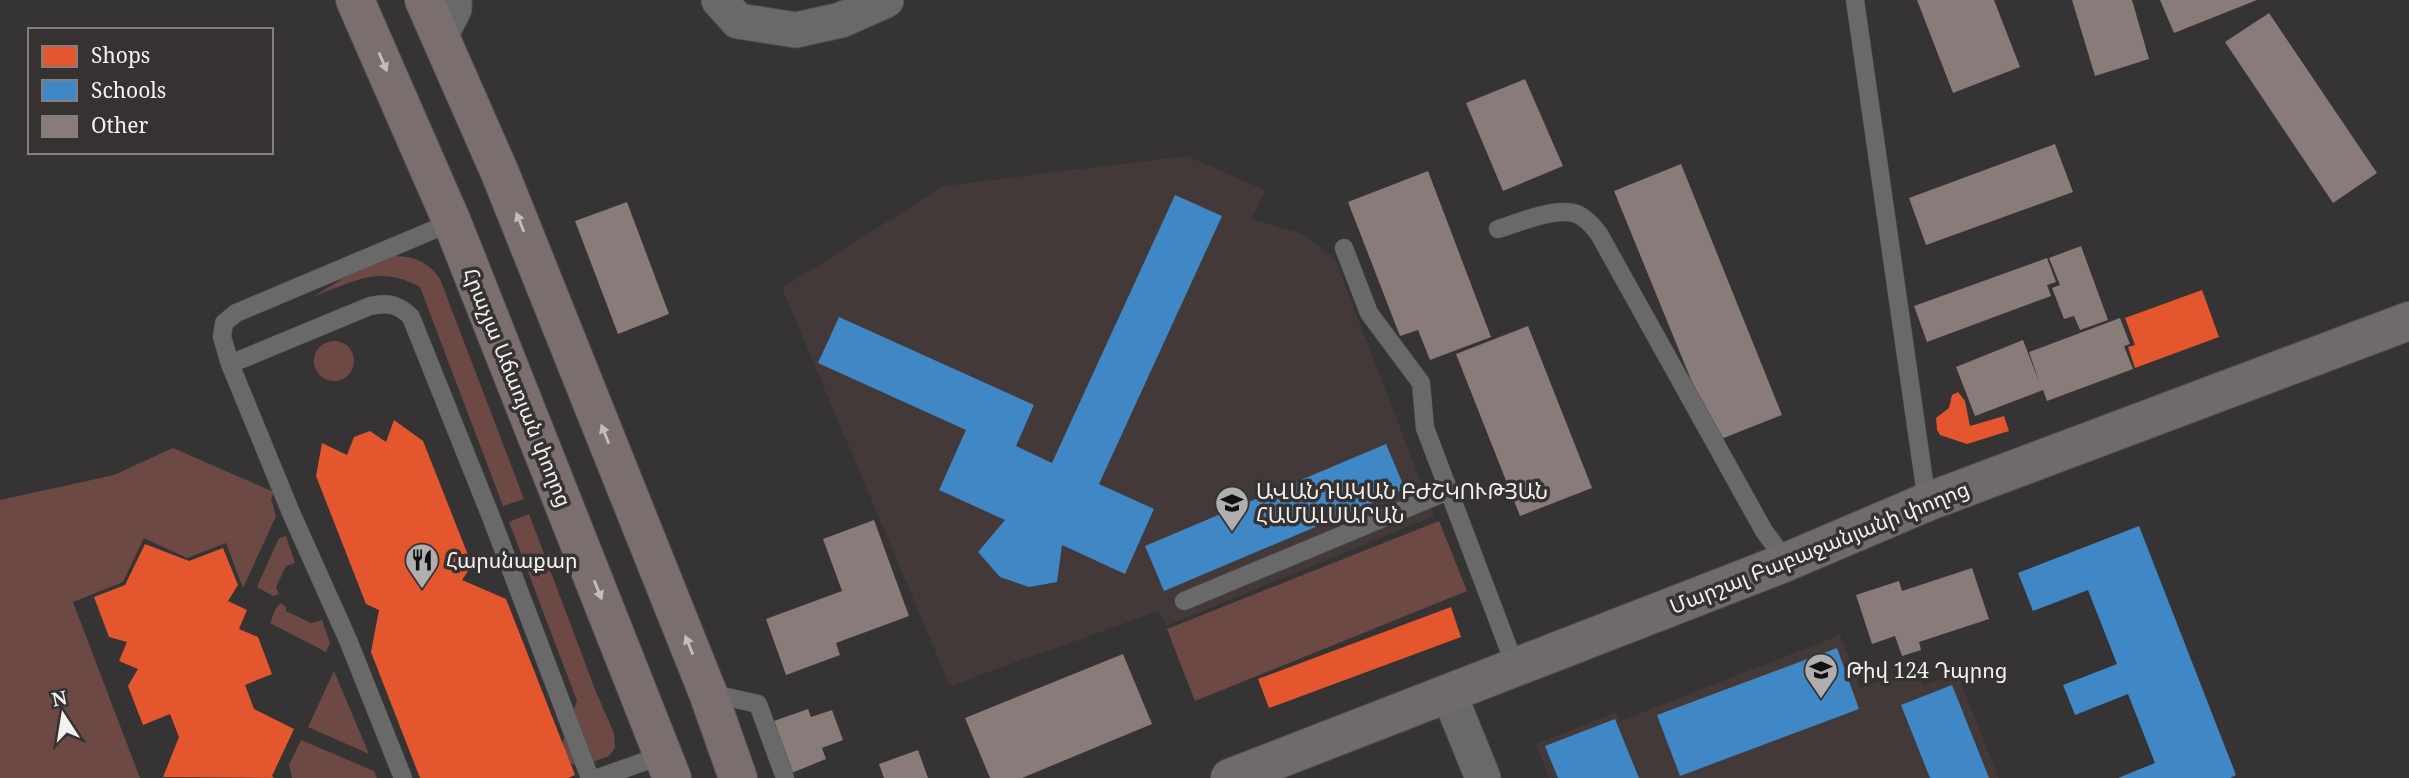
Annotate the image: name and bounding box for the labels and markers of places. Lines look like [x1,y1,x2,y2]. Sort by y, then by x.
place label: ԱՎԱՆԴԱԿԱՆ ԲԺՇԿՈՒԹՅԱՆ ՀԱՄԱԼՍԱՐԱՆ [1256,477,1548,529]
school or university icon: ԱՎԱՆԴԱԿԱՆ ԲԺՇԿՈՒԹՅԱՆ ՀԱՄԱԼՍԱՐԱՆ [1213,484,1251,533]
restaurant icon: Հարսնաքար [403,541,441,590]
place label: Հարսնաքար [446,546,578,574]
school or university icon: Թիվ 124 Դպրոց [1802,651,1840,700]
place label: Թիվ 124 Դպրոց [1846,656,2007,684]

